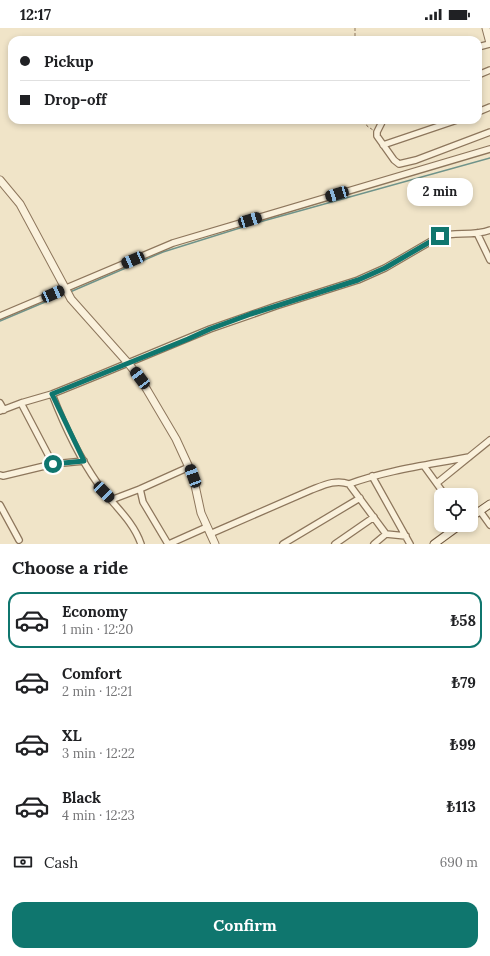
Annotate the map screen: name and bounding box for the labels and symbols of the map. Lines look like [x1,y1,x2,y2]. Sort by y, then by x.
callout: 2 min [407,178,473,206]
car [324,185,350,203]
car [237,211,263,229]
route end [431,227,449,245]
car [120,250,146,270]
car [40,284,66,304]
car [128,365,152,391]
route start [44,455,62,473]
car [183,463,203,489]
car [91,479,117,505]

